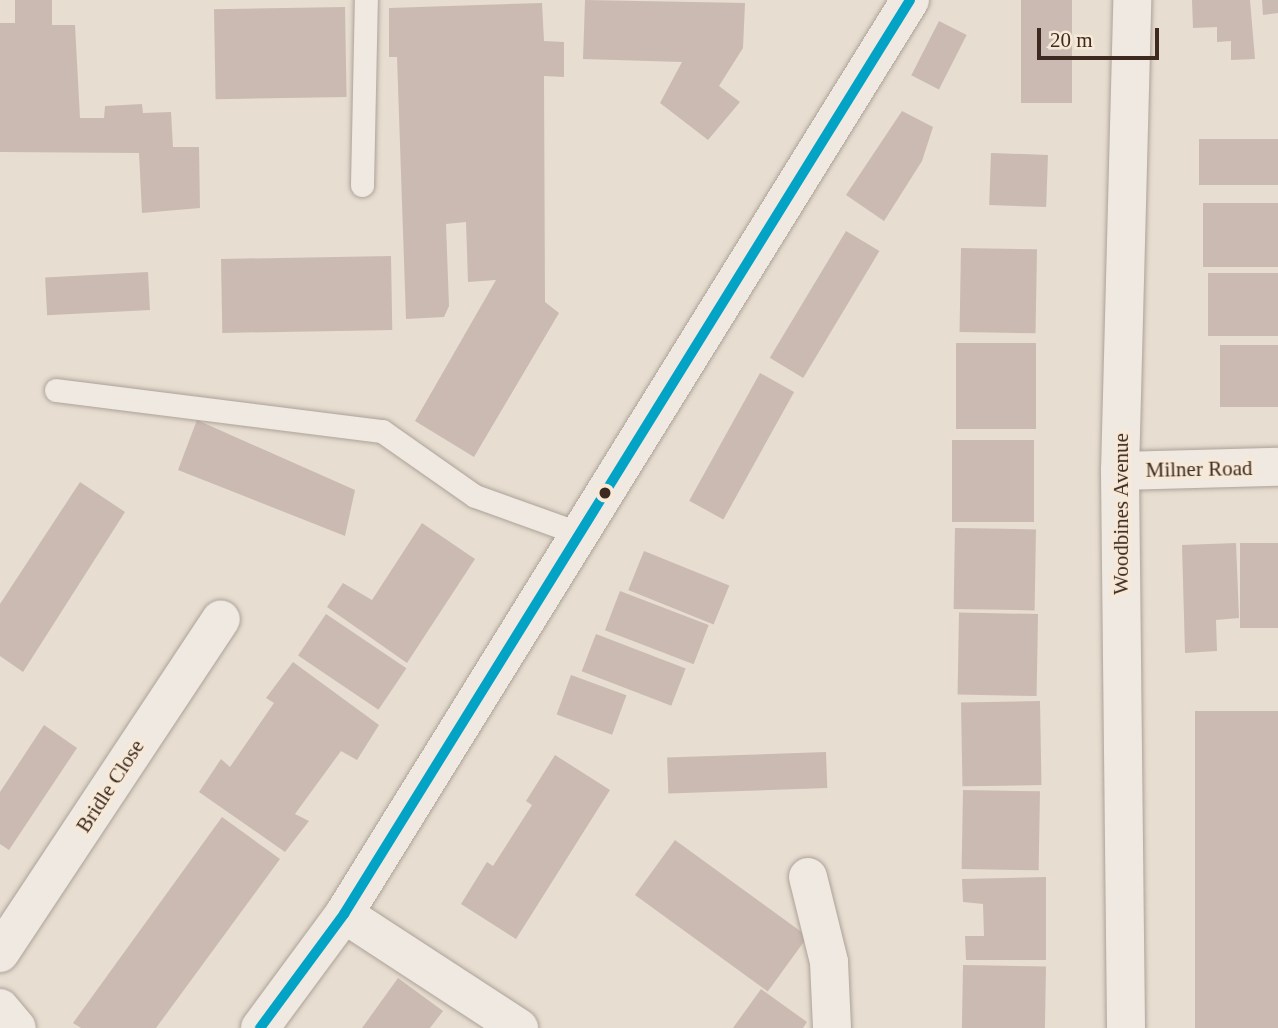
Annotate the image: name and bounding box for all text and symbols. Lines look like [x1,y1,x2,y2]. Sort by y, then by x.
scale bar [1040,14,1162,58]
text: 20 m [1050,28,1093,52]
street label: Woodbines Avenue [1108,433,1134,595]
street label: Milner Road [1145,455,1253,483]
unlabelled marker [598,486,612,500]
street label: Bridle Close [71,735,149,837]

